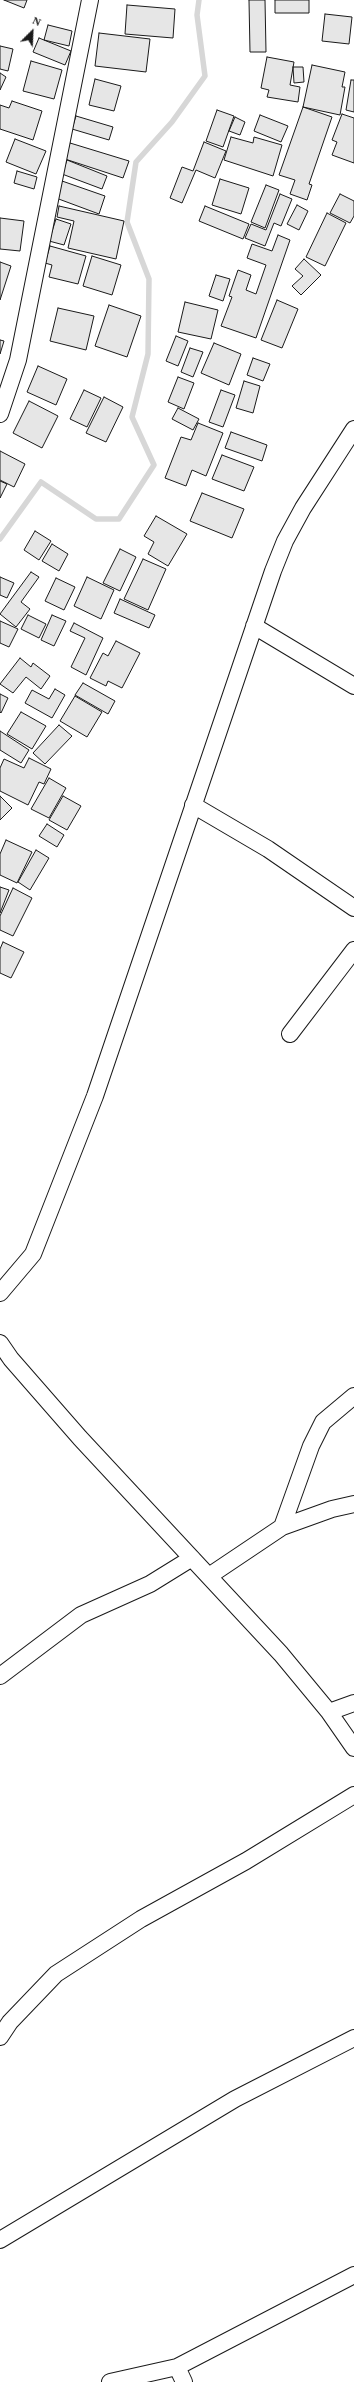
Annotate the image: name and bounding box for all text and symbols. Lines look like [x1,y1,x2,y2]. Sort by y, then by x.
north arrow [12,12,52,52]
text: N [31,14,43,28]

